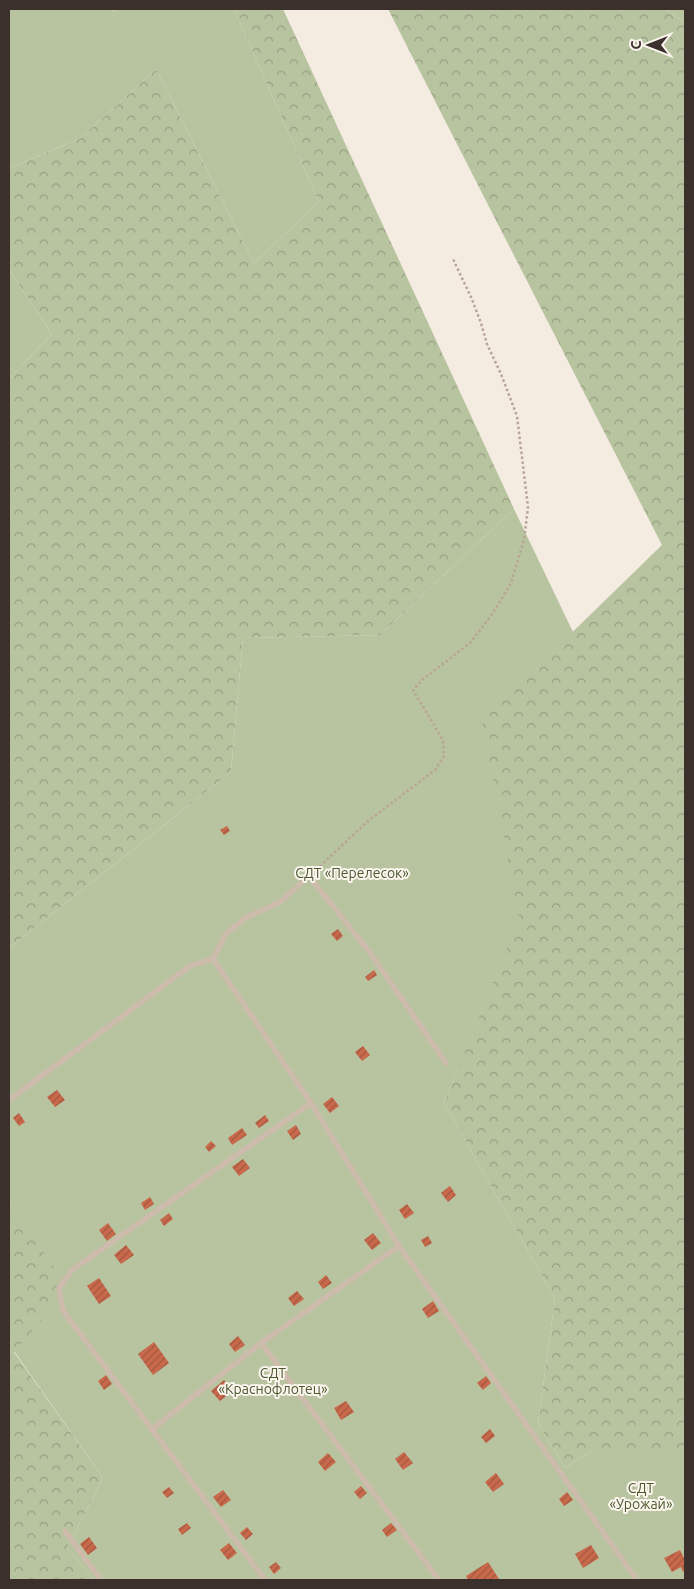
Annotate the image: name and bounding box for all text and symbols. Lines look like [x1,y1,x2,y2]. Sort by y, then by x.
north arrow [624,20,674,70]
text: С [628,40,644,49]
park label: СДТ «Перелесок» [295,865,409,881]
park label: СДТ «Краснофлотец» [218,1365,328,1397]
park label: СДТ «Урожай» [610,1480,673,1512]

